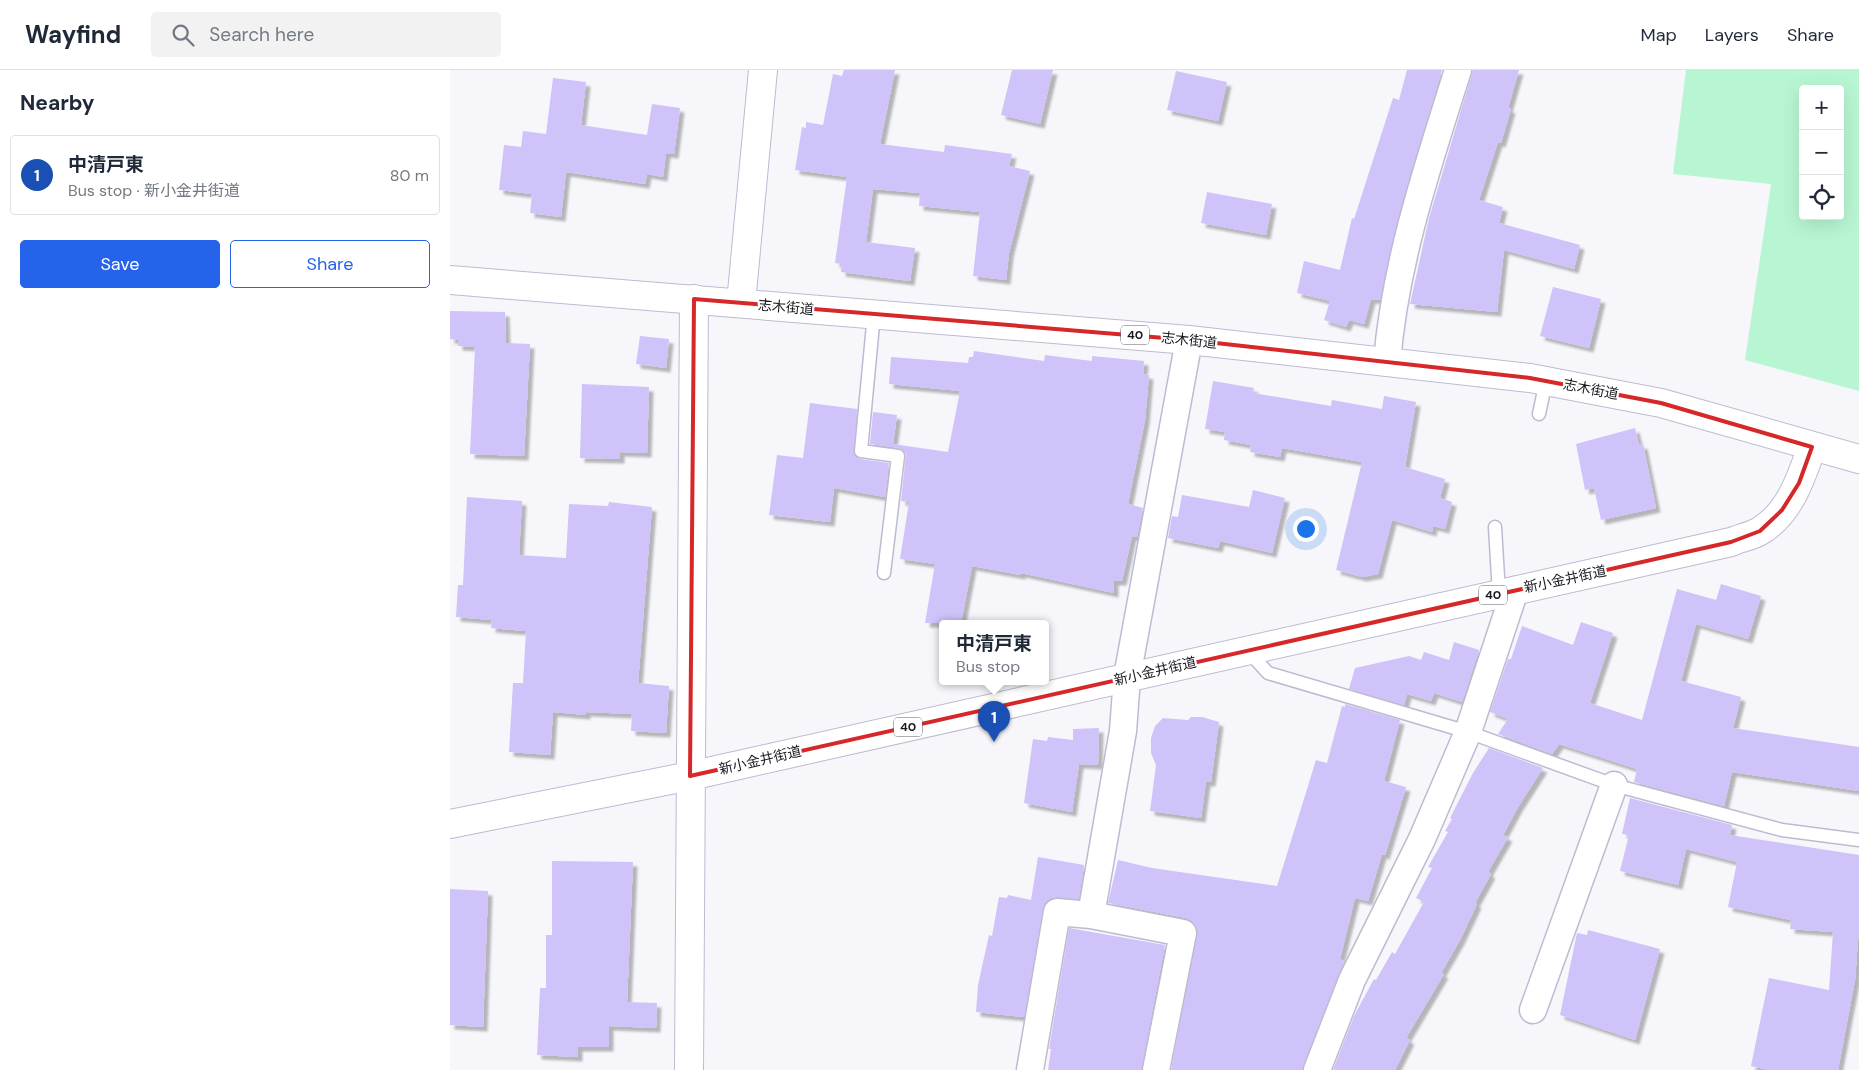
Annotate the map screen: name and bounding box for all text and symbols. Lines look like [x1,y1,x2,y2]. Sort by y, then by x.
search box [151,12,501,57]
text: Wayfind [25,19,121,50]
icon: search [169,21,197,49]
text: Search here [209,22,314,47]
text: Map [1641,23,1677,47]
text: Layers [1705,23,1759,47]
text: Share [1787,23,1834,47]
map controls [1799,85,1844,220]
button: + [1799,85,1844,130]
text: Nearby [20,89,94,117]
button: − [1799,130,1844,175]
text: 中清戸東 [68,152,144,177]
text: 1 [34,165,40,186]
text: 80 m [390,165,429,186]
button: locate [1799,175,1844,220]
text: Bus stop · 新小金井街道 [68,180,240,201]
button: Save [20,240,220,288]
button: Share [230,240,430,288]
street label: 志木街道 [757,296,815,318]
road number: 40 [1121,326,1149,344]
street label: 志木街道 [1160,328,1218,352]
street label: 志木街道 [1562,375,1620,403]
your location [1293,516,1319,542]
street label: 新小金井街道 [1522,561,1608,597]
road number: 40 [1479,586,1507,604]
popup [939,620,1049,685]
text: 中清戸東 [956,631,1032,656]
street label: 新小金井街道 [1112,653,1198,689]
text: Bus stop [956,656,1020,677]
pin: 1 [978,701,1010,742]
road number: 40 [894,718,922,736]
street label: 新小金井街道 [717,742,803,778]

